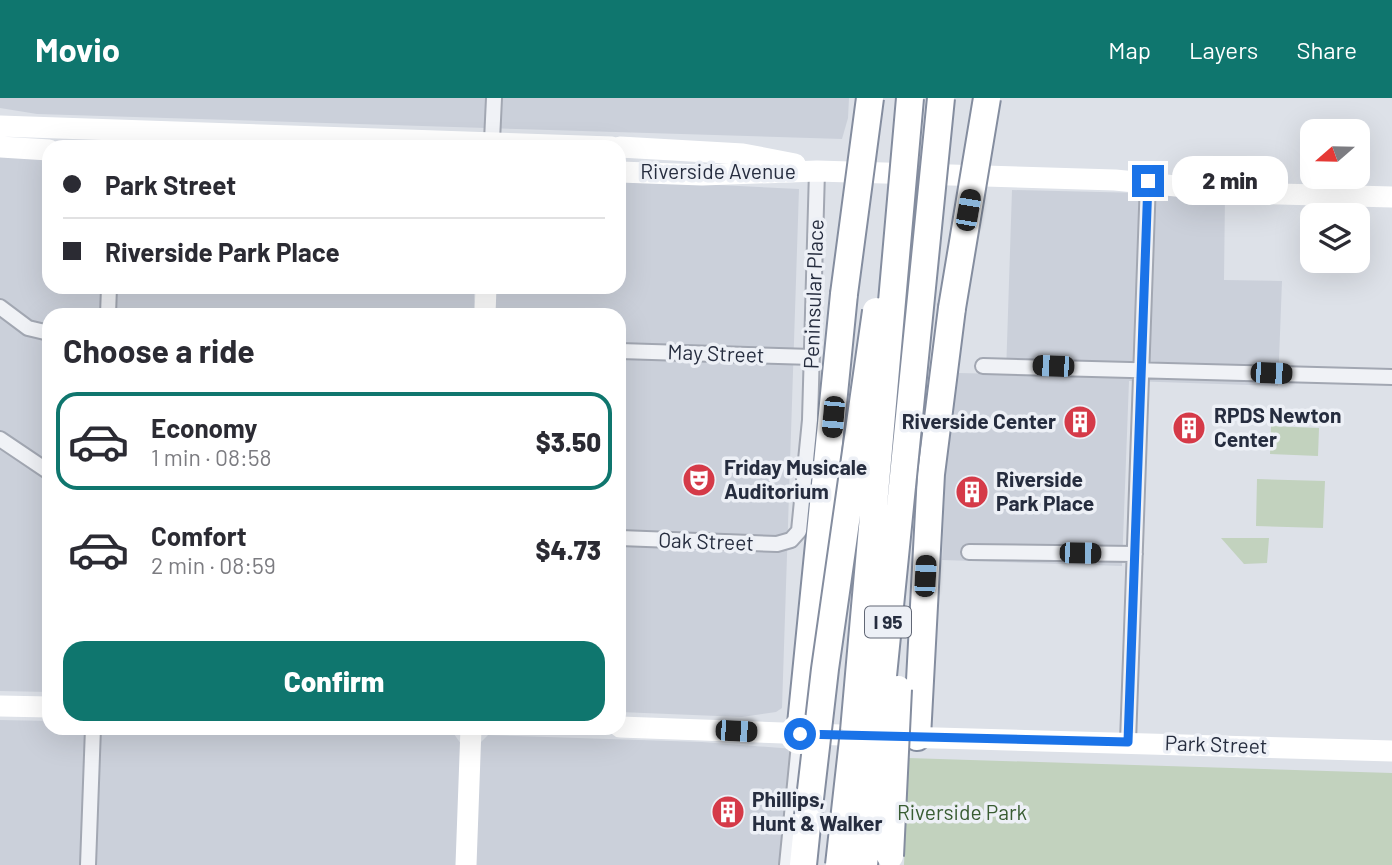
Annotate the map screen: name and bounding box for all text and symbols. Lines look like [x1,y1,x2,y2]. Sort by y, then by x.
text: Movio [35,29,120,69]
text: Map [1108,35,1151,64]
text: Layers [1189,35,1258,64]
text: Share [1296,35,1357,64]
north arrow [1300,119,1370,189]
map controls [1300,119,1370,273]
callout: 2 min [1172,156,1288,206]
street label: Riverside Avenue [640,158,796,183]
route end [1132,165,1164,197]
text: 2 min [1202,166,1258,194]
text: Park Street [105,169,236,200]
car [955,187,982,233]
button: layers [1300,203,1370,273]
street label: Peninsular Place [797,219,828,369]
text: Riverside Park Place [105,236,340,267]
text: Choose a ride [63,331,255,369]
street label: May Street [667,338,765,367]
car [1032,355,1075,377]
car [1250,362,1293,384]
car [821,395,846,439]
place label: RPDS Newton Center [1214,402,1341,451]
building icon: Riverside Center [1061,403,1099,441]
place label: Riverside Center [902,408,1056,433]
building icon: RPDS Newton Center [1170,409,1208,447]
icon: car [67,410,130,473]
text: Economy [151,412,257,443]
text: $3.50 [536,426,601,457]
text: 1 min · 08:58 [151,443,272,471]
place label: Friday Musicale Auditorium [724,454,867,503]
theatre icon: Friday Musicale Auditorium [680,461,718,499]
place label: Riverside Park Place [996,466,1094,515]
building icon: Riverside Park Place [953,473,991,511]
icon: car [67,518,130,581]
text: Comfort [151,520,247,551]
street label: Oak Street [658,526,754,555]
text: $4.73 [536,534,601,565]
car [1059,542,1102,564]
text: 2 min · 08:59 [151,551,276,579]
car [914,554,937,598]
road number: I 95 [865,607,911,638]
button: Confirm [63,641,605,721]
route start [784,718,816,750]
car [715,719,758,743]
street label: Park Street [1164,729,1268,758]
place label: Phillips, Hunt & Walker [752,786,882,835]
building icon: Phillips, Hunt & Walker [709,793,747,831]
park label: Riverside Park [897,799,1027,824]

